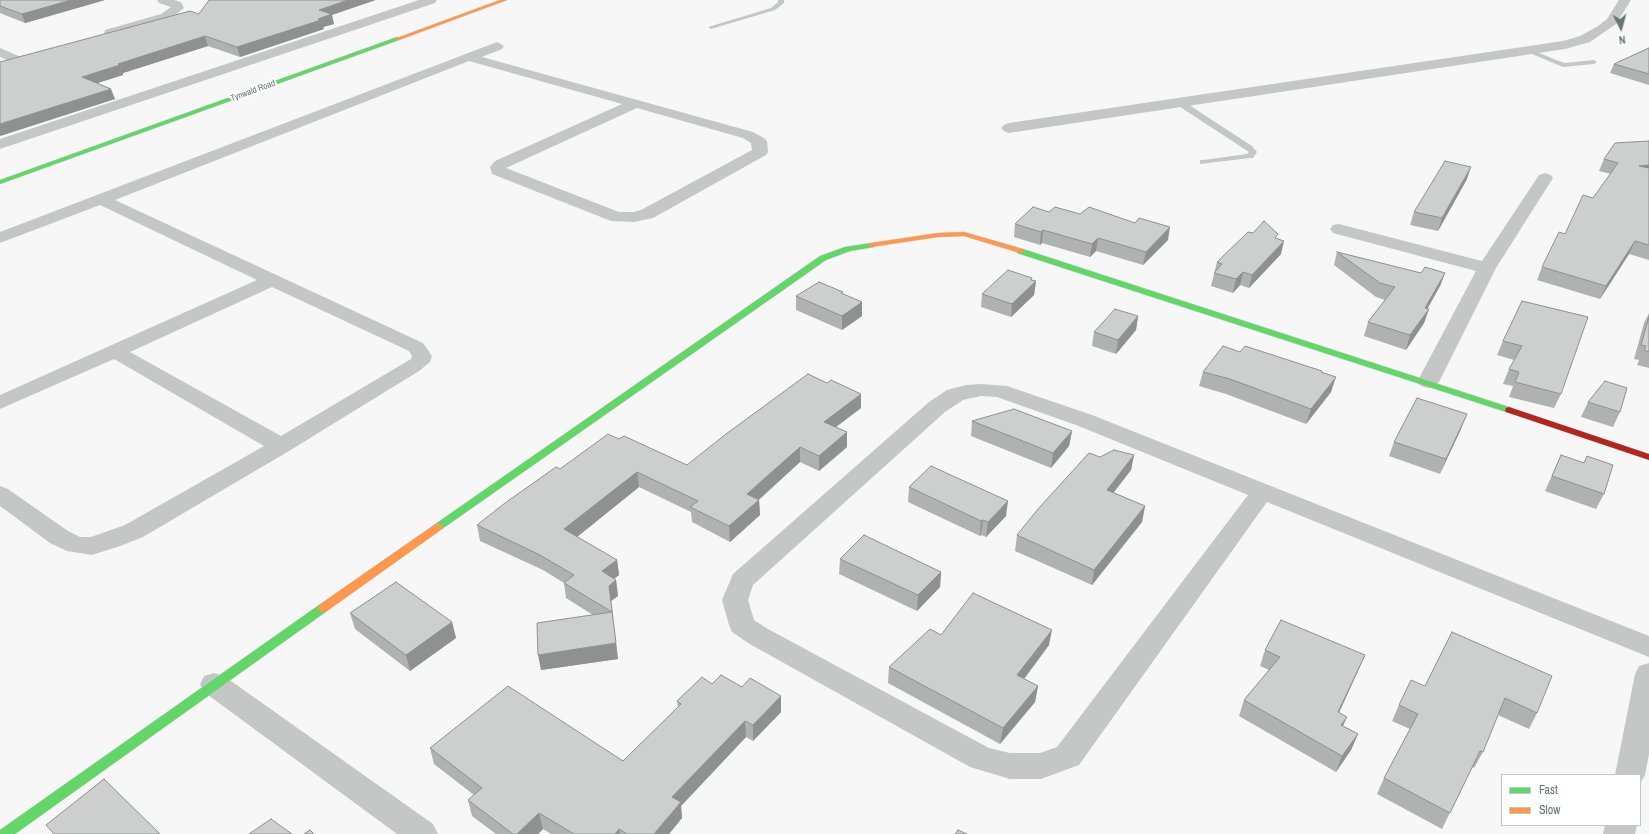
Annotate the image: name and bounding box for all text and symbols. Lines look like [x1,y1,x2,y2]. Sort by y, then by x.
north arrow [1601,8,1641,48]
text: N [1618,33,1626,47]
street label: Tynwald Road [229,78,277,104]
legend [1501,774,1641,826]
text: Fast [1539,782,1558,798]
text: Slow [1539,802,1560,818]

